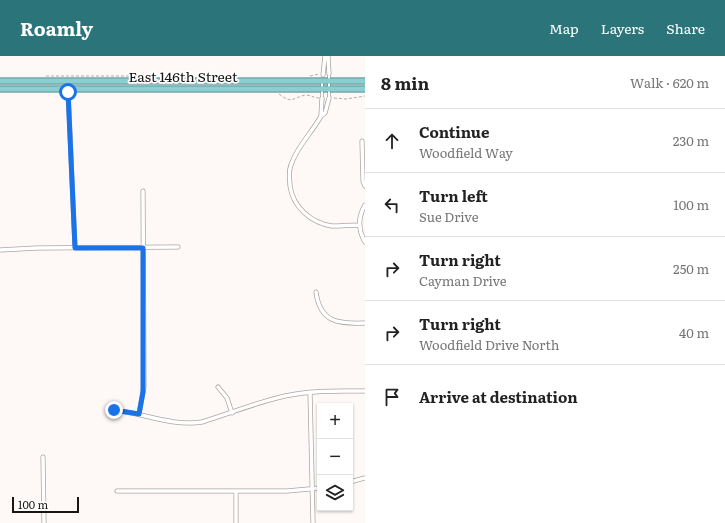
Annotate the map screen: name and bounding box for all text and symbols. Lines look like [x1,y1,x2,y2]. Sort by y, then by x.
text: Roamly [20,14,93,42]
text: Map [549,18,579,38]
text: Layers [601,18,644,38]
text: Share [666,18,705,38]
street label: East 146th Street [128,66,238,86]
text: 8 min [381,70,429,95]
text: Walk · 620 m [630,73,709,92]
route start [59,83,77,101]
text: Continue [419,120,489,143]
icon: ahead [381,130,403,152]
text: 230 m [673,131,709,150]
text: Woodfield Way [419,143,513,162]
text: Turn left [419,184,488,207]
icon: left [381,194,403,216]
text: 100 m [673,195,709,214]
text: Sue Drive [419,207,478,226]
text: Turn right [419,248,501,271]
icon: right [381,258,403,280]
text: 250 m [673,259,709,278]
text: Cayman Drive [419,271,507,290]
text: Turn right [419,312,501,335]
icon: right [381,322,403,344]
text: 40 m [679,323,709,342]
text: Woodfield Drive North [419,335,559,354]
text: Arrive at destination [419,385,578,408]
icon: arrive [381,386,403,408]
route end [105,401,123,419]
map controls [317,403,353,511]
button: + [317,403,353,439]
button: − [317,439,353,475]
button: layers [317,475,353,511]
scale bar [12,495,79,514]
text: 100 m [18,496,48,512]

